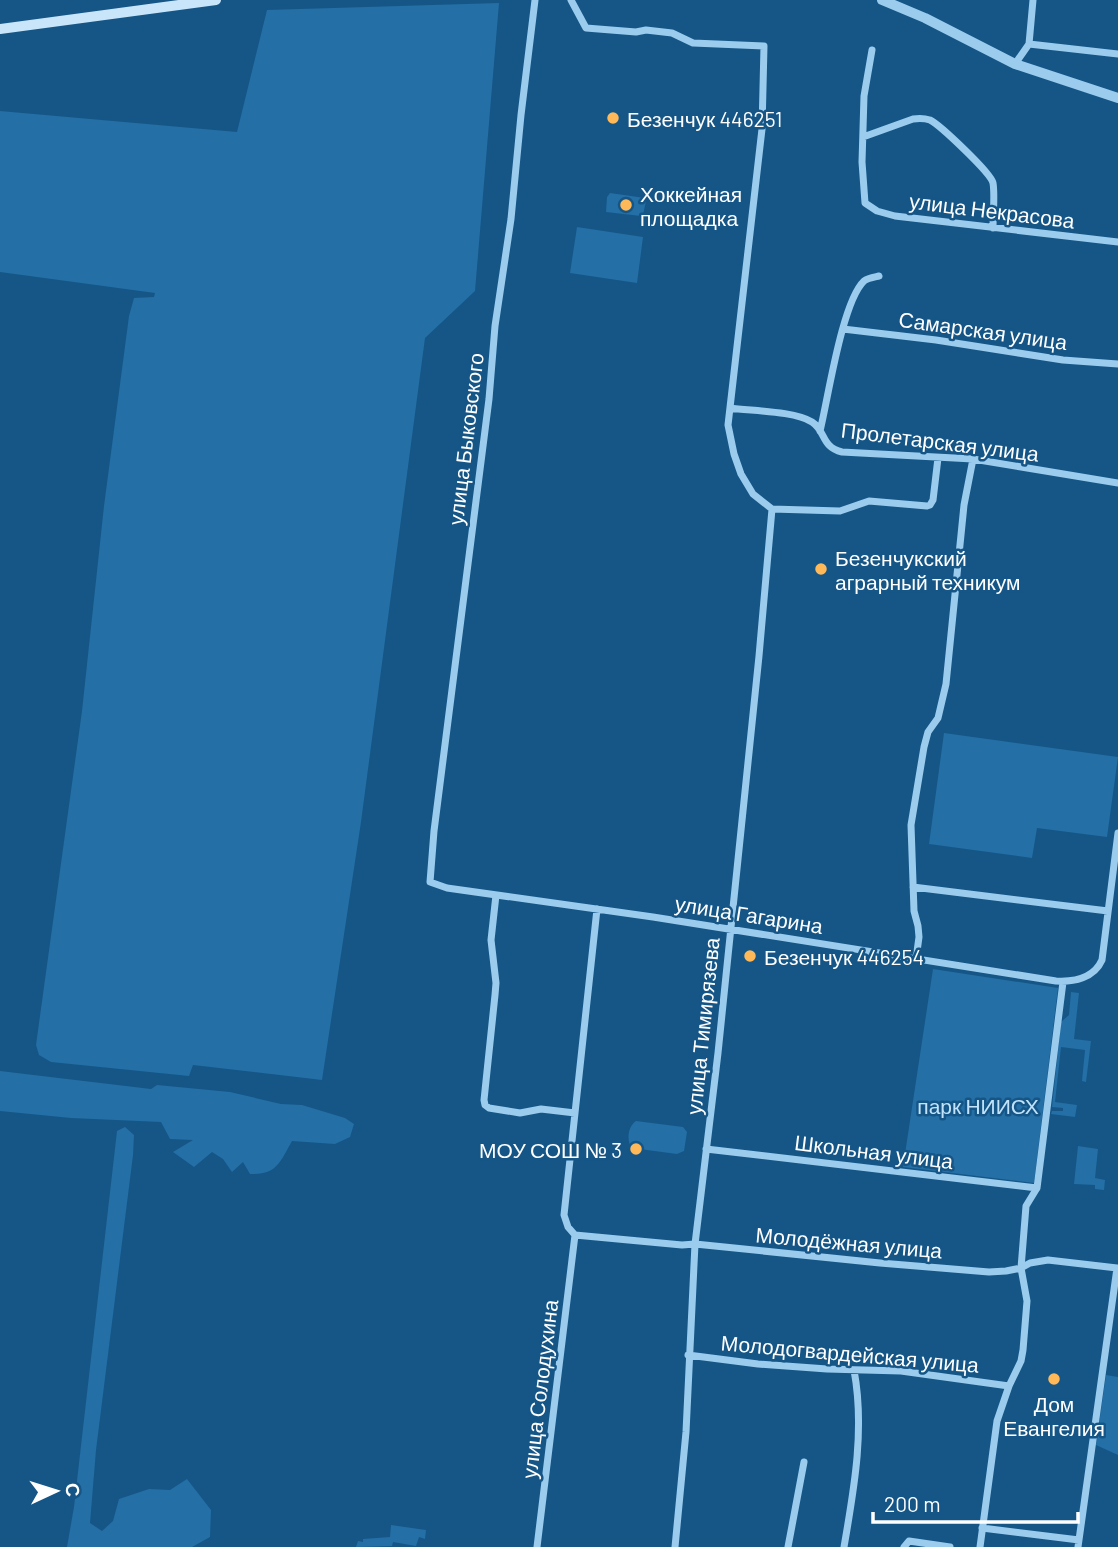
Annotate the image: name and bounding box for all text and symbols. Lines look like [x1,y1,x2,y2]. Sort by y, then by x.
place label: Безенчук 446251 [627,106,782,131]
marker: Безенчук 446251 [605,110,621,126]
place label: Хоккейная площадка [640,181,742,230]
street label: улица Некрасова [908,187,1076,233]
marker: Хоккейная площадка [618,197,634,213]
street label: Самарская улица [897,306,1069,354]
street label: улица Быковского [442,351,488,527]
street label: Пролетарская улица [840,416,1041,466]
place label: Безенчукский аграрный техникум [835,545,1021,594]
marker: Безенчукский аграрный техникум [813,561,829,577]
street label: улица Гагарина [673,890,825,938]
street label: улица Тимирязева [680,936,724,1116]
place label: Безенчук 446254 [764,944,924,969]
marker: Безенчук 446254 [742,948,758,964]
park label: парк НИИСХ [917,1093,1039,1118]
street label: Школьная улица [793,1129,955,1173]
place label: МОУ СОШ № 3 [479,1137,622,1162]
marker: МОУ СОШ № 3 [628,1141,644,1157]
street label: Молодёжная улица [755,1221,944,1263]
street label: улица Солодухина [516,1298,562,1480]
street label: Молодогвардейская улица [720,1329,980,1377]
marker: Дом Евангелия [1046,1371,1062,1387]
place label: Дом Евангелия [1003,1391,1105,1440]
north arrow [21,1456,91,1526]
scale bar [873,1480,1078,1524]
text: С [62,1482,85,1498]
text: 200 m [884,1491,941,1516]

